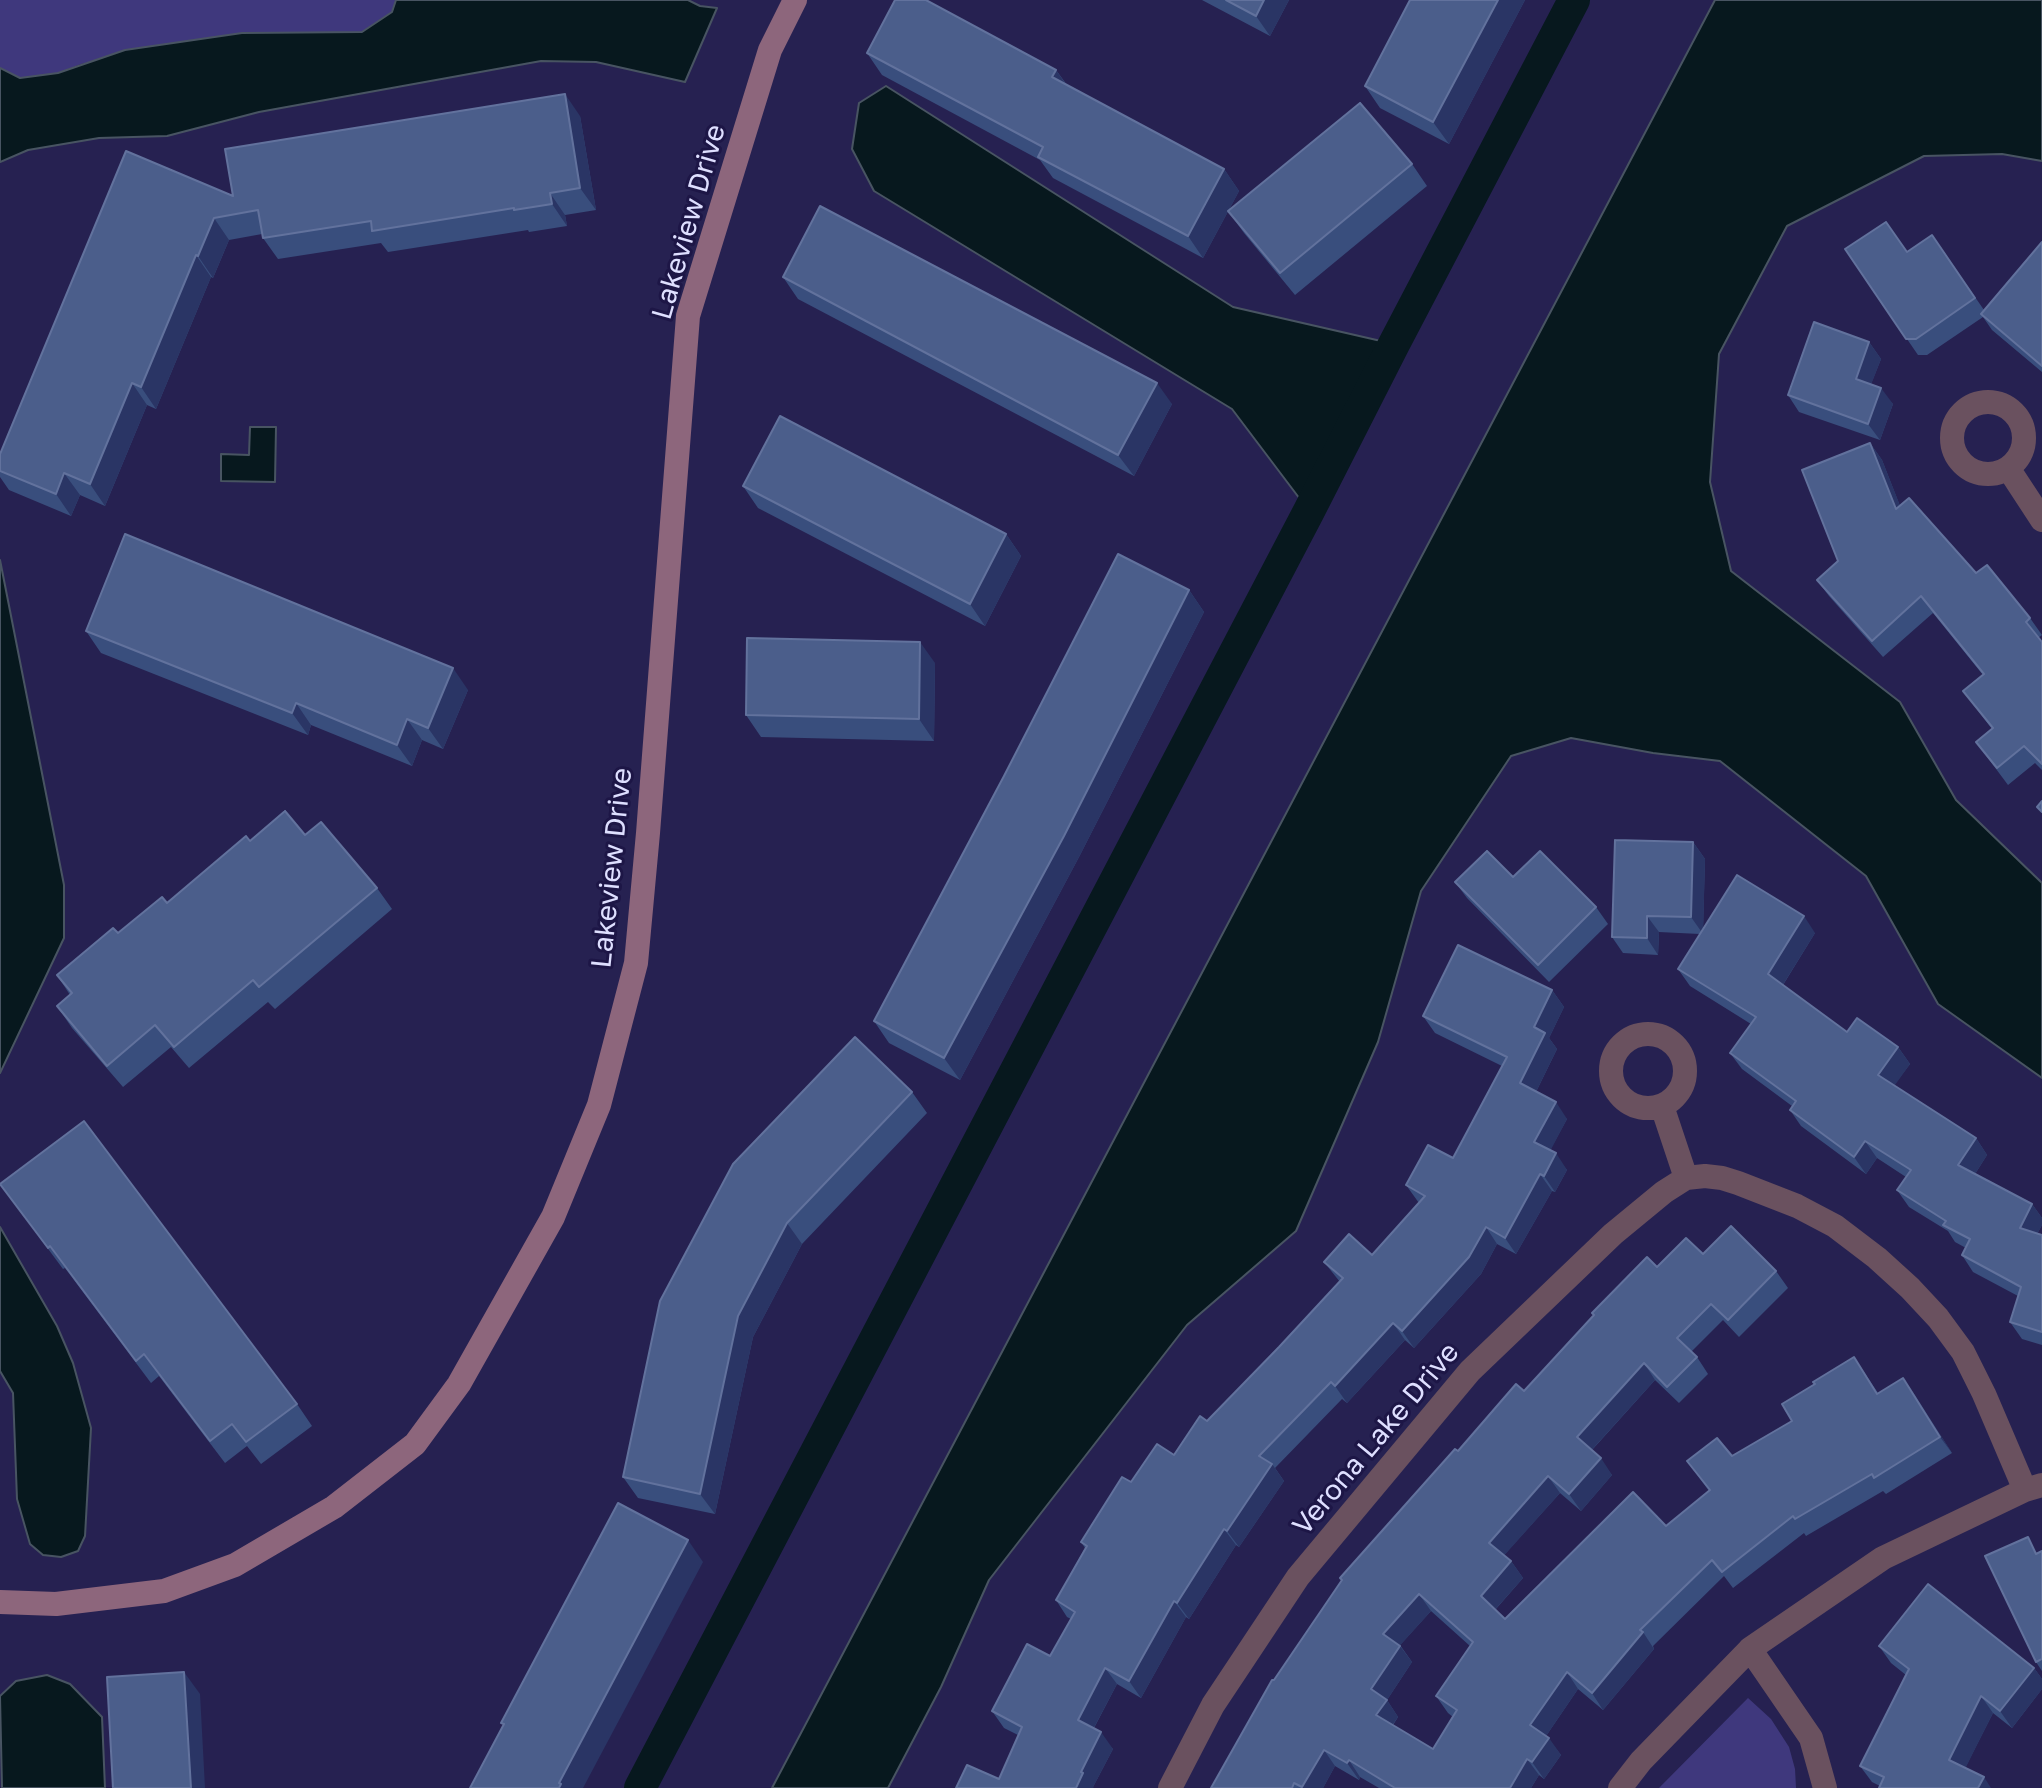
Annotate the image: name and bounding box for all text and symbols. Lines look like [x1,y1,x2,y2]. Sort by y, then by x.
street label: Lakeview Drive [645,121,733,323]
street label: Lakeview Drive [585,766,639,970]
street label: Verona Lake Drive [1286,1336,1466,1542]

